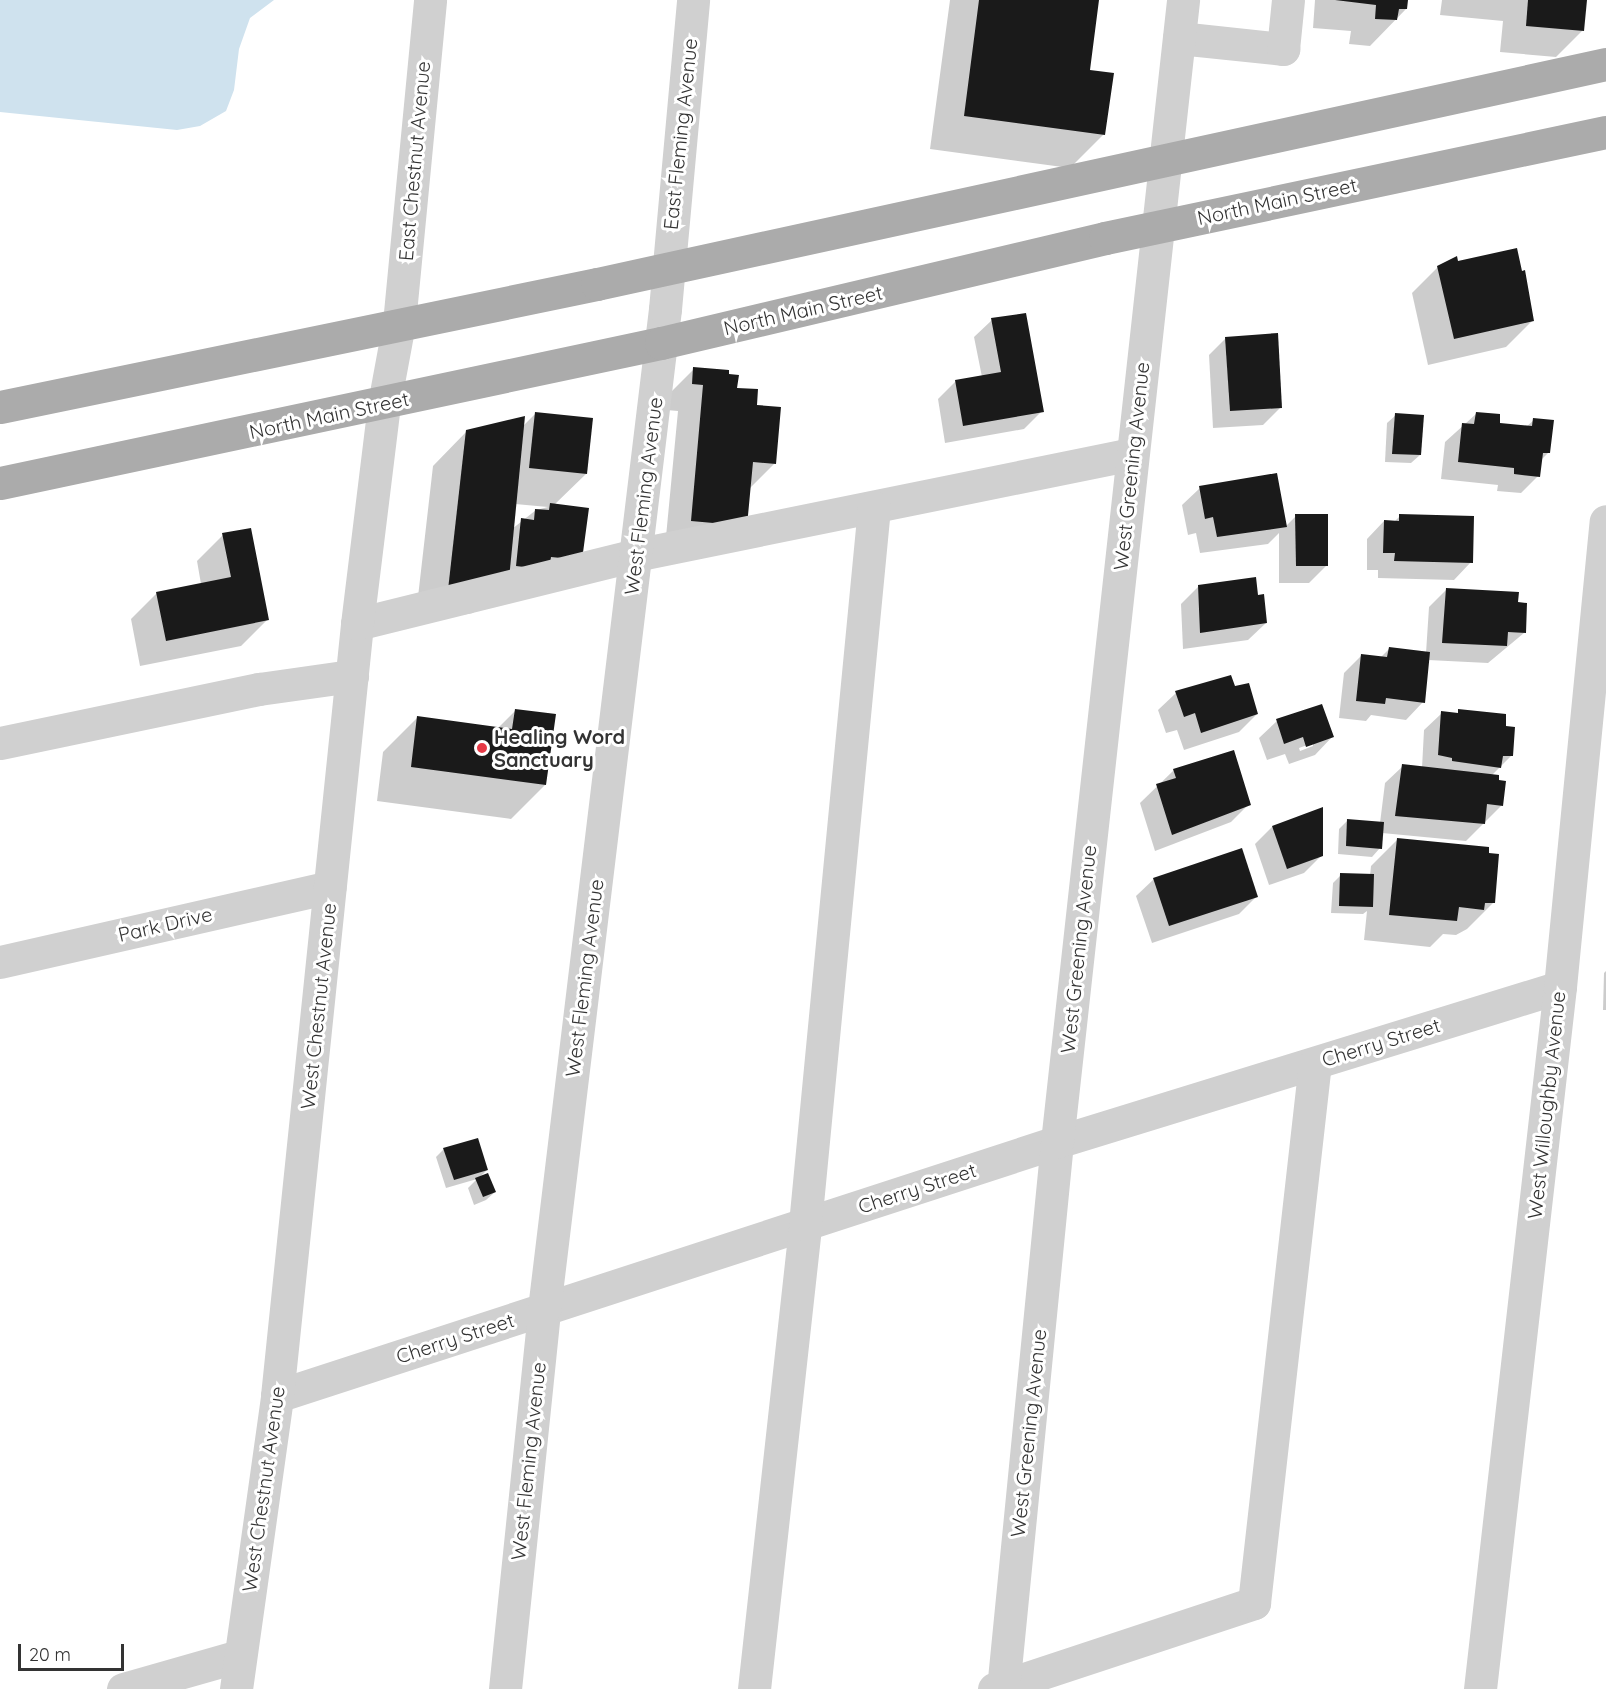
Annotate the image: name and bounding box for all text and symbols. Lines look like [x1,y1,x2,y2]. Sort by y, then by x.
street label: East Fleming Avenue [658,37,702,231]
street label: East Chestnut Avenue [393,60,435,262]
street label: North Main Street [1195,172,1359,230]
street label: North Main Street [721,280,885,340]
street label: West Greening Avenue [1108,361,1154,571]
street label: North Main Street [247,386,411,444]
street label: West Fleming Avenue [619,396,667,596]
place label: Healing Word Sanctuary [494,724,625,771]
marker: Healing Word Sanctuary [475,741,489,755]
street label: West Greening Avenue [1055,844,1101,1054]
street label: West Fleming Avenue [560,878,608,1078]
street label: Park Drive [116,902,214,946]
street label: West Chestnut Avenue [295,902,341,1110]
street label: West Willoughby Avenue [1522,990,1570,1220]
street label: Cherry Street [1319,1013,1443,1071]
street label: Cherry Street [855,1158,979,1218]
street label: Cherry Street [393,1308,517,1368]
street label: West Greening Avenue [1005,1328,1051,1538]
street label: West Fleming Avenue [506,1361,550,1561]
street label: West Chestnut Avenue [237,1385,289,1593]
scale bar [21,1632,128,1670]
text: 20 m [29,1643,71,1666]

